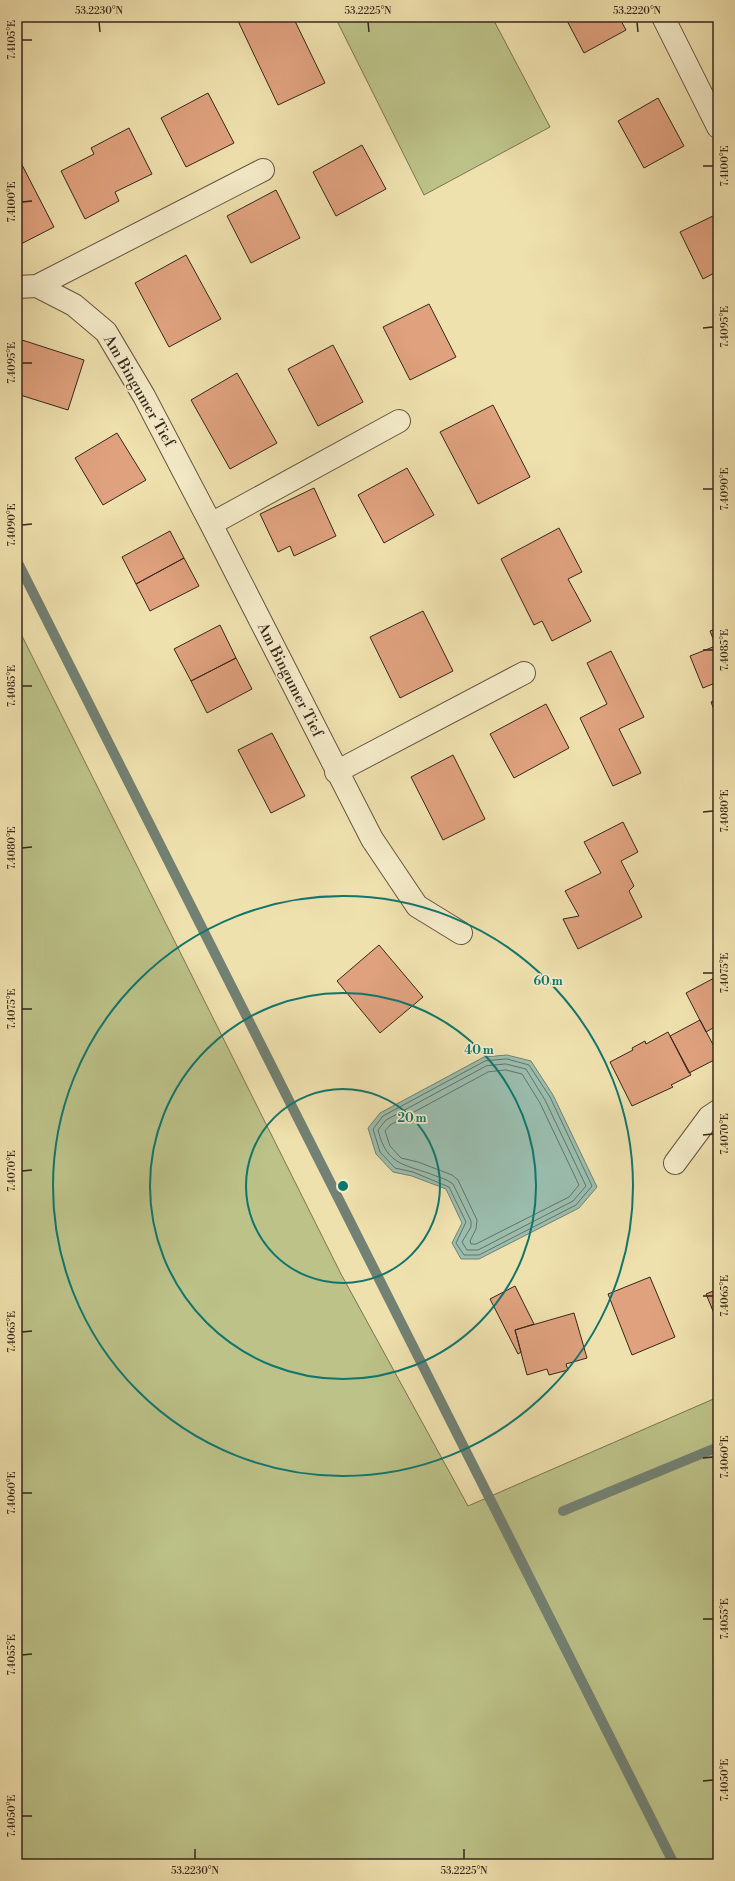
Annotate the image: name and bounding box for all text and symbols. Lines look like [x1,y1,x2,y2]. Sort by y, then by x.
text: 53.2230°N [75,5,124,17]
text: 53.2225°N [345,5,392,17]
text: 53.2220°N [613,5,662,17]
text: 7.4105°E [6,20,18,60]
text: 7.4100°E [719,146,731,186]
text: 7.4100°E [6,182,18,222]
text: 7.4095°E [719,306,731,348]
street label: Am Bingumer Tief [99,331,179,451]
text: 7.4095°E [6,342,18,384]
text: 7.4090°E [719,468,731,510]
text: 7.4090°E [6,504,18,546]
street label: Am Bingumer Tief [252,619,327,741]
text: 7.4085°E [719,629,731,671]
text: 7.4085°E [6,665,18,707]
text: 7.4080°E [719,789,731,832]
text: 7.4080°E [6,826,18,869]
text: 7.4075°E [719,953,731,993]
text: 60 m [533,974,563,989]
text: 7.4075°E [6,989,18,1029]
text: 40 m [464,1043,494,1058]
text: 20 m [397,1111,427,1126]
text: 7.4070°E [719,1113,731,1155]
text: 7.4070°E [6,1150,18,1192]
centre of rings [336,1179,350,1193]
text: 7.4065°E [719,1275,731,1317]
text: 7.4065°E [6,1311,18,1353]
text: 7.4060°E [719,1436,731,1478]
text: 7.4060°E [6,1472,18,1514]
text: 7.4055°E [719,1598,731,1640]
text: 7.4055°E [6,1634,18,1676]
text: 7.4050°E [719,1759,731,1801]
text: 7.4050°E [6,1795,18,1837]
text: 53.2230°N [171,1865,220,1877]
text: 53.2225°N [441,1865,488,1877]

